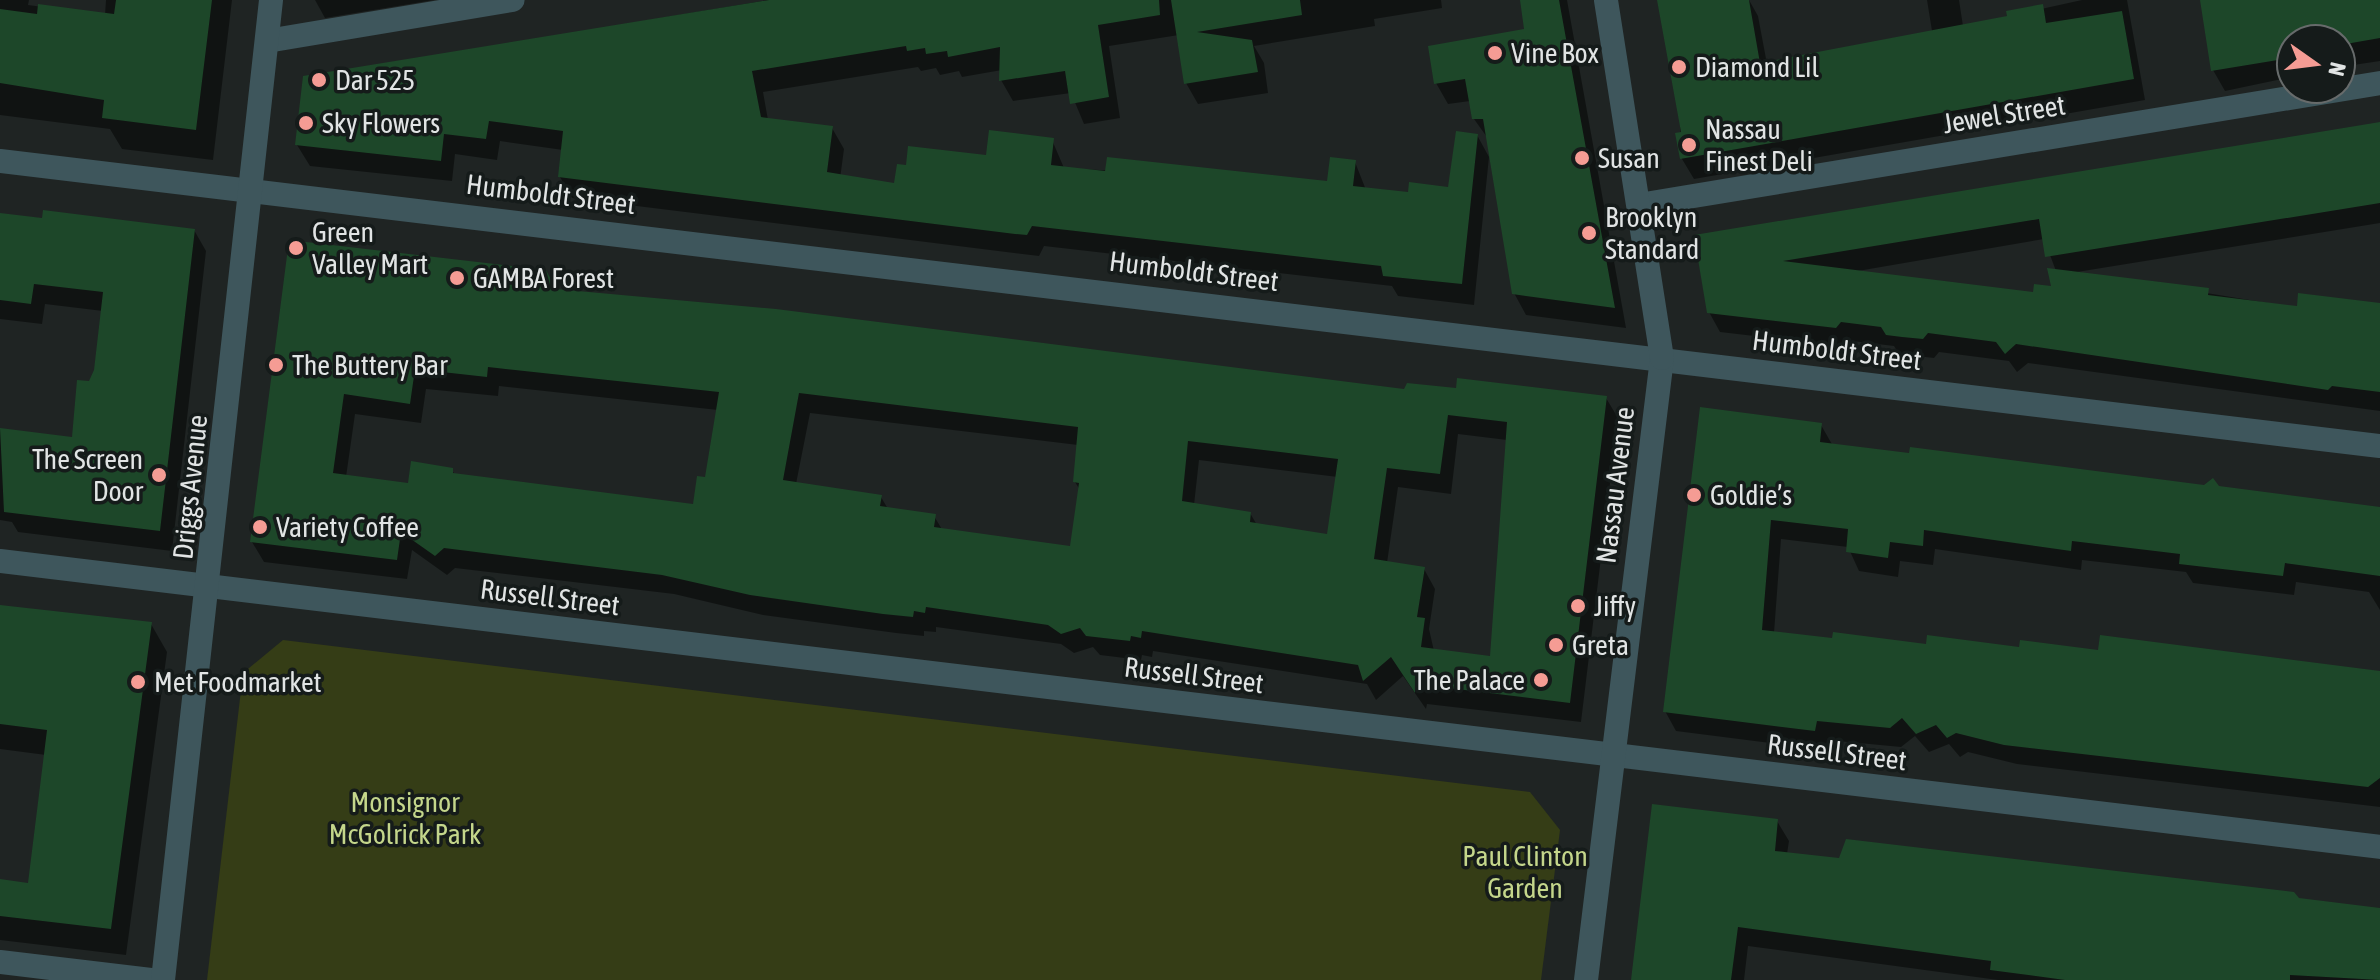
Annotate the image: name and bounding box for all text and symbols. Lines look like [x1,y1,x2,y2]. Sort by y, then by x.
north arrow [2276,24,2356,104]
place label: Vine Box [1511,36,1599,70]
marker: Vine Box [1486,44,1504,62]
place label: Diamond Lil [1695,50,1819,84]
marker: Diamond Lil [1670,58,1688,76]
text: N [2323,60,2352,79]
place label: Dar 525 [335,63,415,97]
marker: Dar 525 [310,71,328,89]
street label: Jewel Street [1941,88,2067,140]
place label: Sky Flowers [322,106,440,140]
place label: Nassau Finest Deli [1705,112,1813,178]
marker: Sky Flowers [297,114,315,132]
marker: Nassau Finest Deli [1680,136,1698,154]
place label: Susan [1598,141,1660,175]
marker: Susan [1573,149,1591,167]
street label: Humboldt Street [465,167,637,221]
place label: Brooklyn Standard [1605,200,1699,266]
place label: Green Valley Mart [312,215,428,281]
marker: Brooklyn Standard [1580,224,1598,242]
marker: Green Valley Mart [287,239,305,257]
street label: Humboldt Street [1108,244,1280,298]
place label: GAMBA Forest [473,261,614,295]
marker: GAMBA Forest [448,269,466,287]
street label: Humboldt Street [1751,323,1923,377]
place label: The Buttery Bar [292,348,447,382]
marker: The Buttery Bar [267,356,285,374]
street label: Nassau Avenue [1589,405,1641,565]
street label: Driggs Avenue [166,413,214,561]
place label: The Screen Door [32,442,143,508]
marker: The Screen Door [150,466,168,484]
place label: Goldie’s [1710,478,1792,512]
marker: Goldie’s [1685,486,1703,504]
place label: Variety Coffee [276,510,419,544]
marker: Variety Coffee [251,518,269,536]
street label: Russell Street [478,572,622,622]
place label: Jiffy [1594,589,1636,623]
marker: Jiffy [1569,597,1587,615]
place label: Greta [1572,628,1629,662]
marker: Greta [1547,636,1565,654]
street label: Russell Street [1122,650,1266,700]
place label: The Palace [1413,663,1525,697]
place label: Met Foodmarket [154,665,322,699]
marker: The Palace [1532,671,1550,689]
marker: Met Foodmarket [129,673,147,691]
street label: Russell Street [1765,727,1909,777]
park label: Monsignor McGolrick Park [329,785,481,851]
park label: Paul Clinton Garden [1462,839,1588,905]

